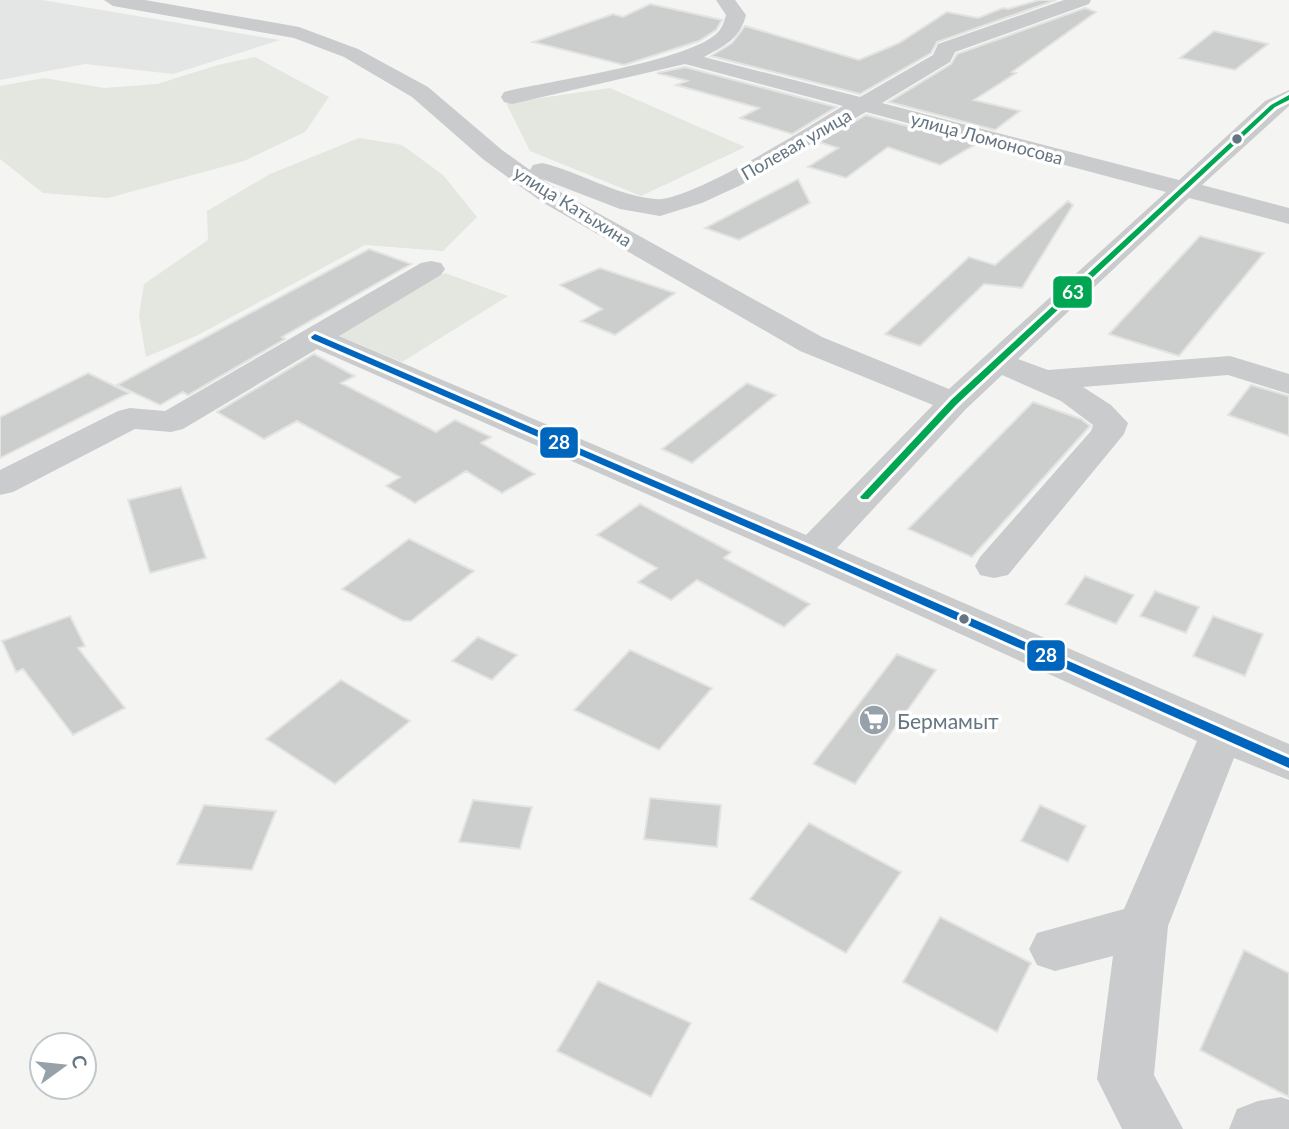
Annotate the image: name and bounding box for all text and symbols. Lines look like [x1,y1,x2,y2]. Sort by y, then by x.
street label: Полевая улица [737,104,855,184]
street label: улица Ломоносова [909,107,1065,169]
unlabelled marker [1230,132,1244,146]
street label: улица Катыхина [510,161,636,251]
line badge: 63 [1052,275,1093,309]
text: 63 [1062,280,1084,303]
line badge: 28 [539,426,579,459]
text: 28 [548,430,570,453]
unlabelled marker [957,612,971,626]
line badge: 28 [1026,639,1066,672]
text: 28 [1035,643,1057,666]
supermarket icon: Бермамыт [857,703,891,737]
place label: Бермамыт [897,708,999,733]
north arrow [28,1031,98,1101]
text: С [67,1052,93,1071]

